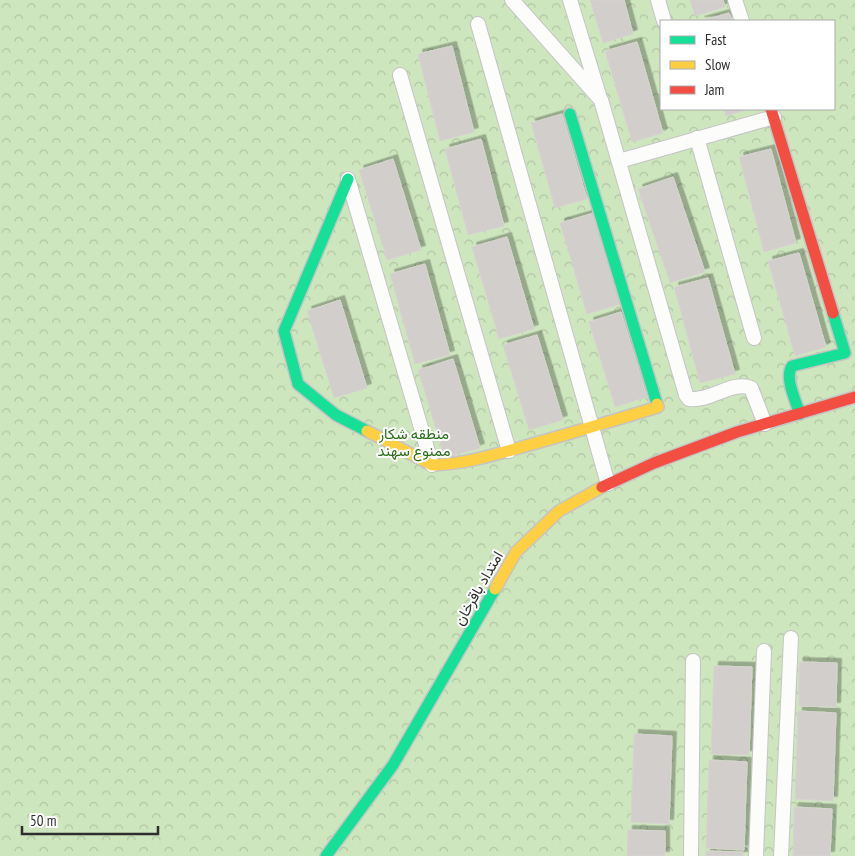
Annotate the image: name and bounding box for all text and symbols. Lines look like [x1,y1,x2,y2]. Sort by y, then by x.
legend [660,20,835,110]
text: Fast [705,30,726,49]
text: Slow [705,55,730,74]
text: Jam [704,80,724,99]
park label: منطقه شکار ممنوع سهند [377,424,451,462]
street label: امتداد باقرخان [449,547,507,629]
scale bar [22,804,159,836]
text: 50 m [30,811,56,830]

